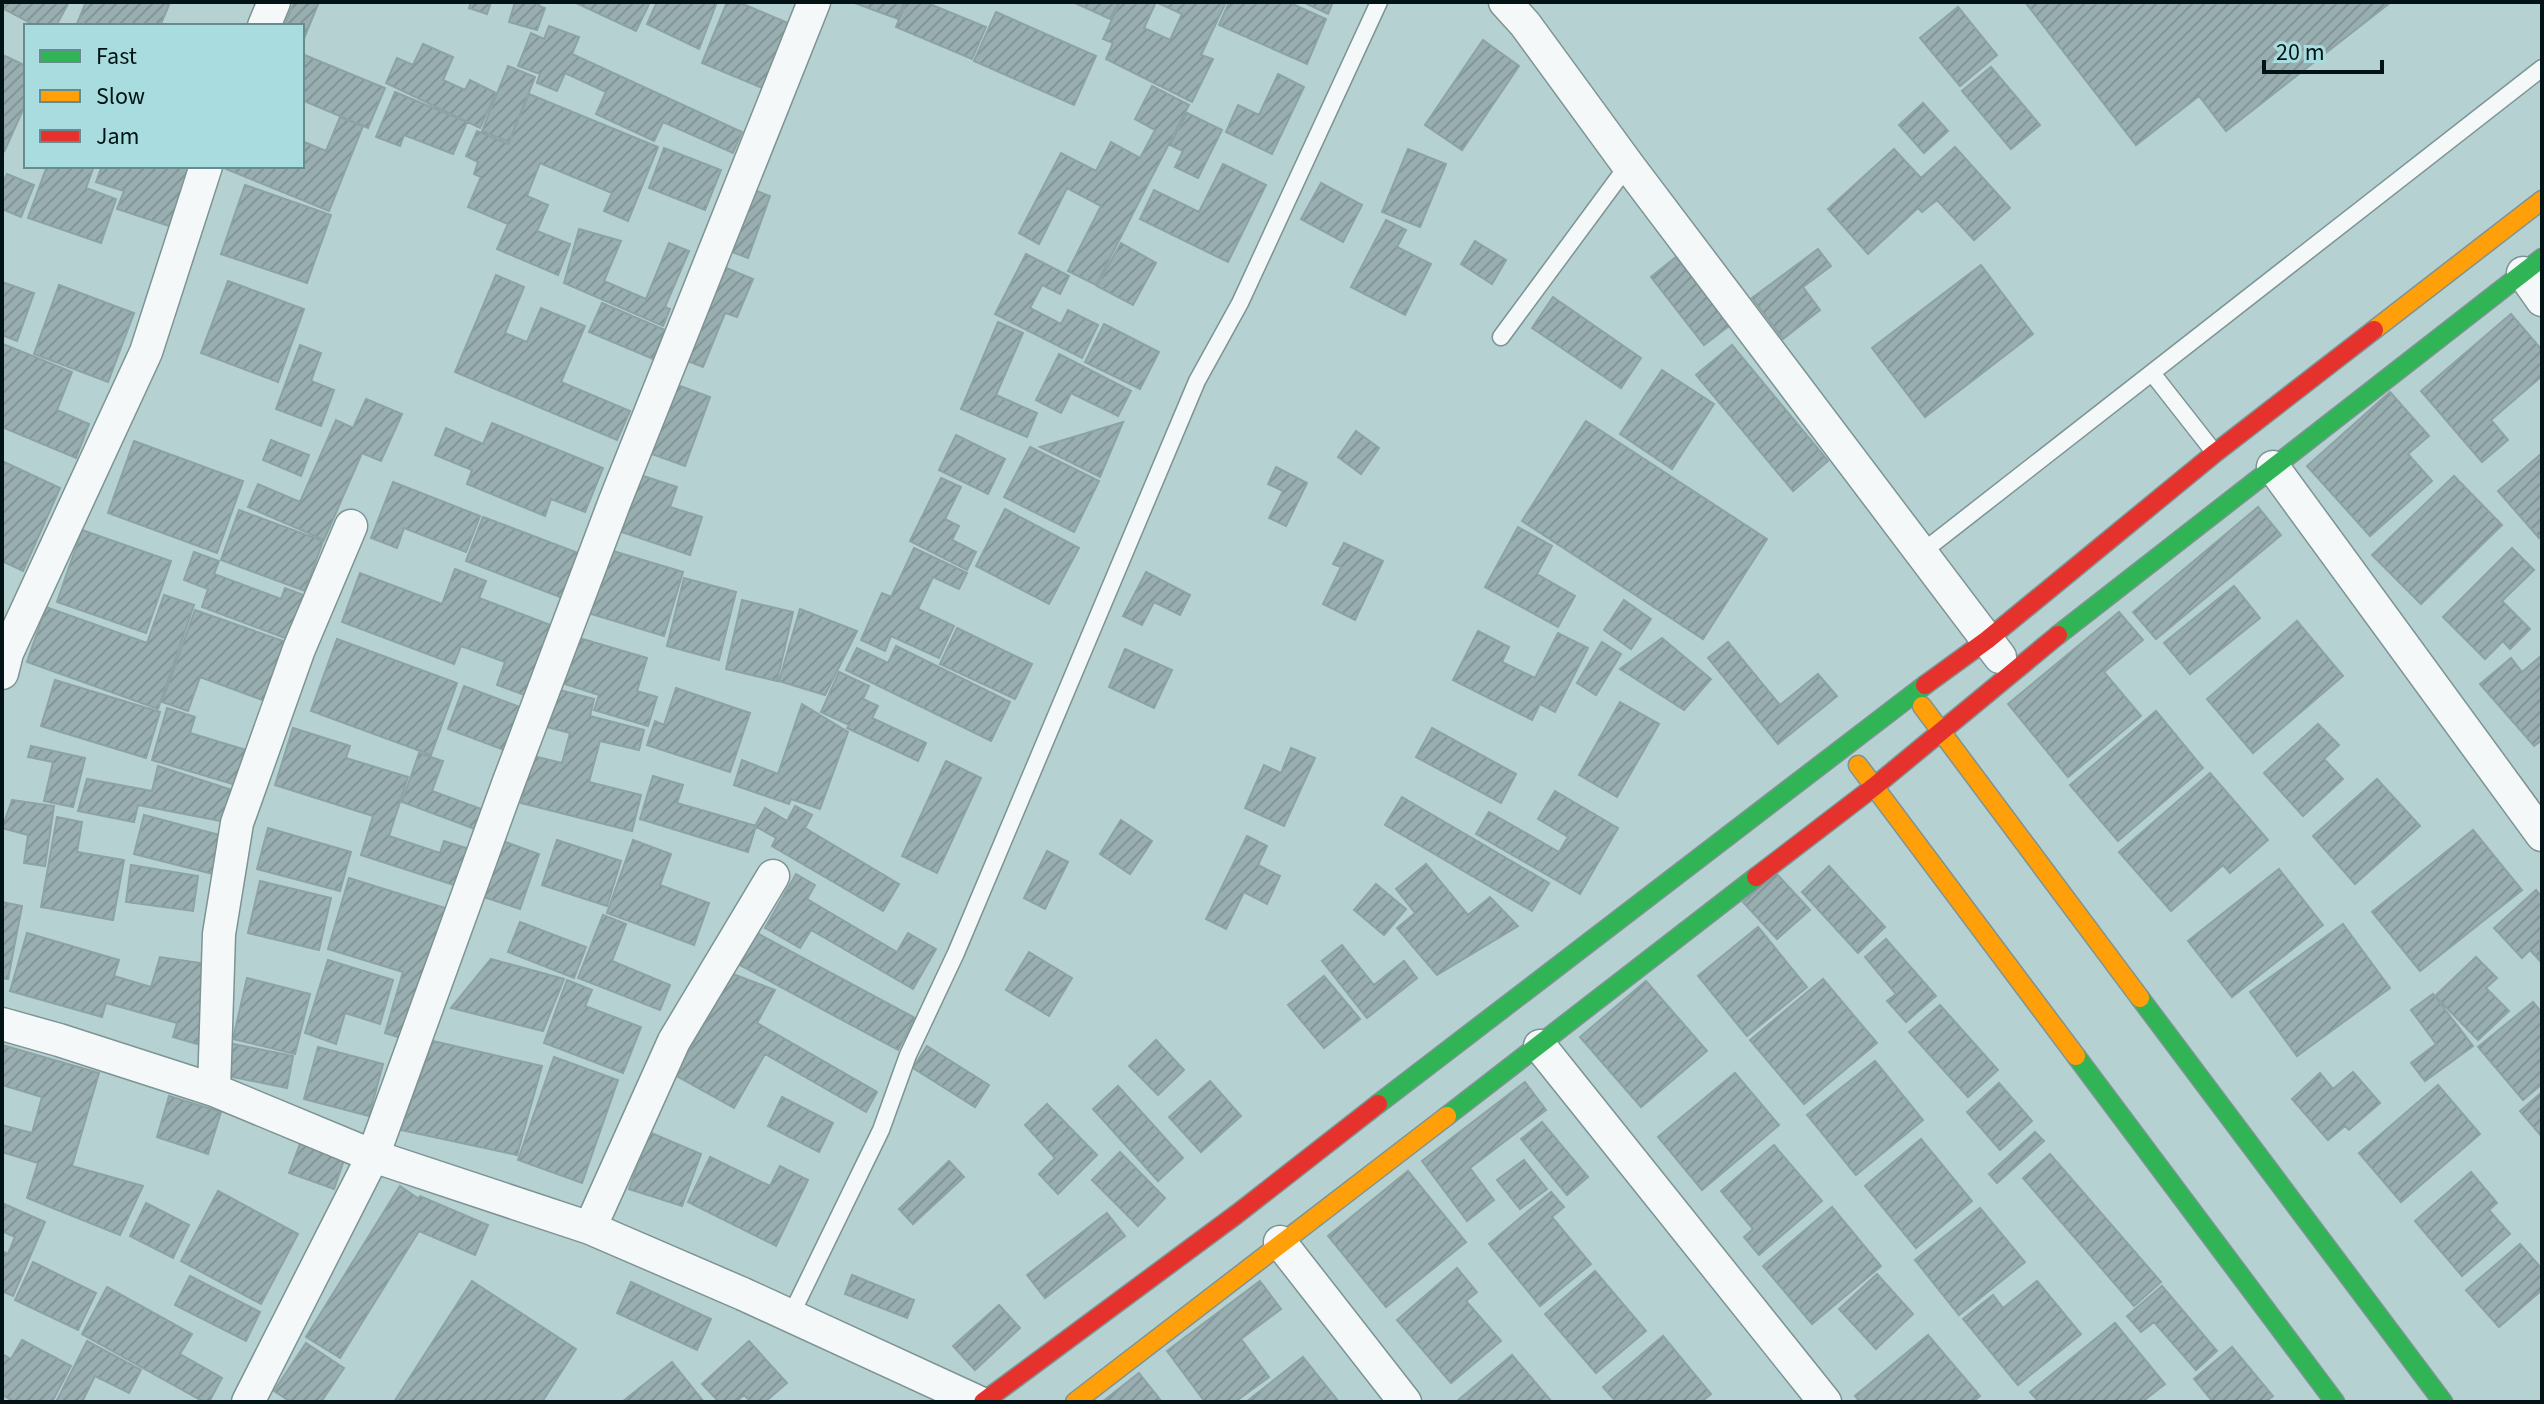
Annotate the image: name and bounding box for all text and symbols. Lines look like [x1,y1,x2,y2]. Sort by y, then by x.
legend [24,24,304,168]
scale bar [2264,24,2382,74]
text: 20 m [2276,35,2325,70]
text: Fast [96,39,137,74]
text: Slow [96,79,145,114]
text: Jam [96,119,140,154]

